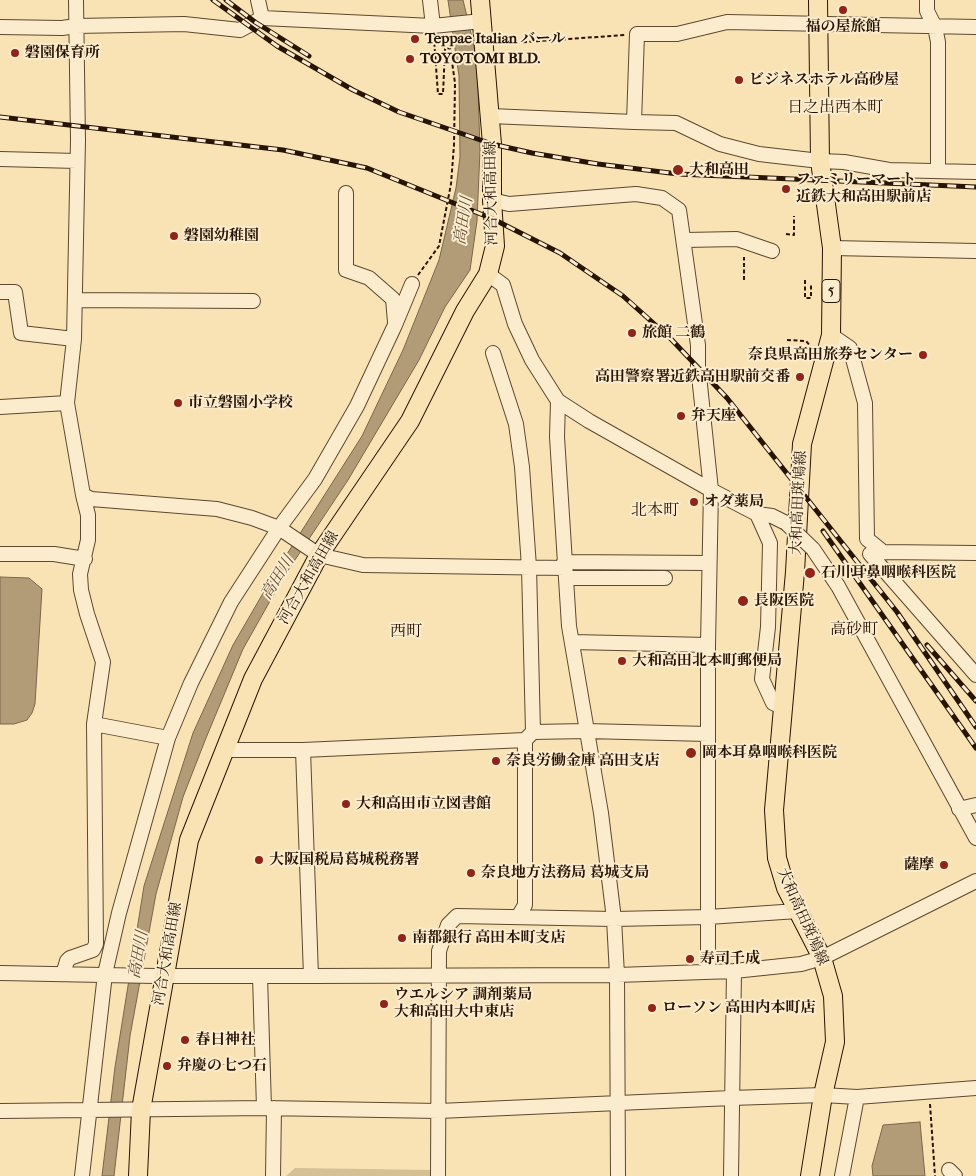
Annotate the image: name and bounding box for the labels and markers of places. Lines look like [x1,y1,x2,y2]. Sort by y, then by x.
marker: 福の屋旅館 [837,4,849,16]
place label: 福の屋旅館 [806,18,880,36]
place label: Teppae Italian バール [425,30,566,48]
marker: Teppae Italian バール [409,33,421,45]
place label: 磐園保育所 [25,44,100,62]
marker: 磐園保育所 [9,47,21,59]
place label: TOYOTOMI BLD. [420,50,540,68]
marker: TOYOTOMI BLD. [404,53,416,65]
place label: ビジネスホテル高砂屋 [749,71,899,89]
marker: ビジネスホテル高砂屋 [733,74,745,86]
place label: 大和高田 [689,161,749,179]
marker: 大和高田 [671,163,685,177]
place label: ファミリーマート 近鉄大和高田駅前店 [796,171,931,206]
marker: ファミリーマート 近鉄大和高田駅前店 [780,183,792,195]
place label: 磐園幼稚園 [184,227,259,245]
marker: 磐園幼稚園 [168,230,180,242]
place label: 旅館 二鶴 [642,324,705,342]
marker: 旅館 二鶴 [626,327,638,339]
place label: 奈良県高田旅券センター [748,346,913,364]
marker: 奈良県高田旅券センター [917,349,929,361]
place label: 高田警察署近鉄高田駅前交番 [595,368,790,386]
marker: 高田警察署近鉄高田駅前交番 [794,371,806,383]
place label: 市立磐園小学校 [188,394,293,412]
marker: 市立磐園小学校 [172,397,184,409]
place label: 弁天座 [691,407,736,425]
marker: 弁天座 [675,410,687,422]
place label: オダ薬局 [704,493,764,511]
marker: オダ薬局 [688,496,700,508]
place label: 石川耳鼻咽喉科医院 [821,564,956,582]
marker: 石川耳鼻咽喉科医院 [803,566,817,580]
place label: 長阪医院 [754,592,814,610]
marker: 長阪医院 [736,594,750,608]
place label: 大和高田北本町郵便局 [632,652,782,670]
marker: 大和高田北本町郵便局 [616,655,628,667]
place label: 岡本耳鼻咽喉科医院 [702,744,837,762]
marker: 岡本耳鼻咽喉科医院 [684,746,698,760]
place label: 奈良労働金庫 高田支店 [506,752,659,770]
marker: 奈良労働金庫 高田支店 [490,755,502,767]
place label: 大和高田市立図書館 [356,795,491,813]
marker: 大和高田市立図書館 [340,798,352,810]
place label: 大阪国税局葛城税務署 [269,851,419,869]
marker: 大阪国税局葛城税務署 [253,854,265,866]
place label: 薩摩 [904,856,934,874]
marker: 薩摩 [938,859,950,871]
place label: 奈良地方法務局 葛城支局 [481,864,649,882]
marker: 奈良地方法務局 葛城支局 [465,867,477,879]
place label: 南都銀行 高田本町支店 [412,929,565,947]
marker: 南都銀行 高田本町支店 [396,932,408,944]
place label: 寿司千成 [700,950,760,968]
marker: 寿司千成 [684,953,696,965]
place label: ウエルシア 調剤薬局 大和高田大中東店 [394,986,532,1021]
marker: ウエルシア 調剤薬局 大和高田大中東店 [378,998,390,1010]
place label: ローソン 高田内本町店 [662,999,815,1017]
marker: ローソン 高田内本町店 [646,1002,658,1014]
place label: 春日神社 [195,1031,255,1049]
marker: 春日神社 [179,1034,191,1046]
place label: 弁慶の七つ石 [177,1057,267,1075]
marker: 弁慶の七つ石 [161,1060,173,1072]

